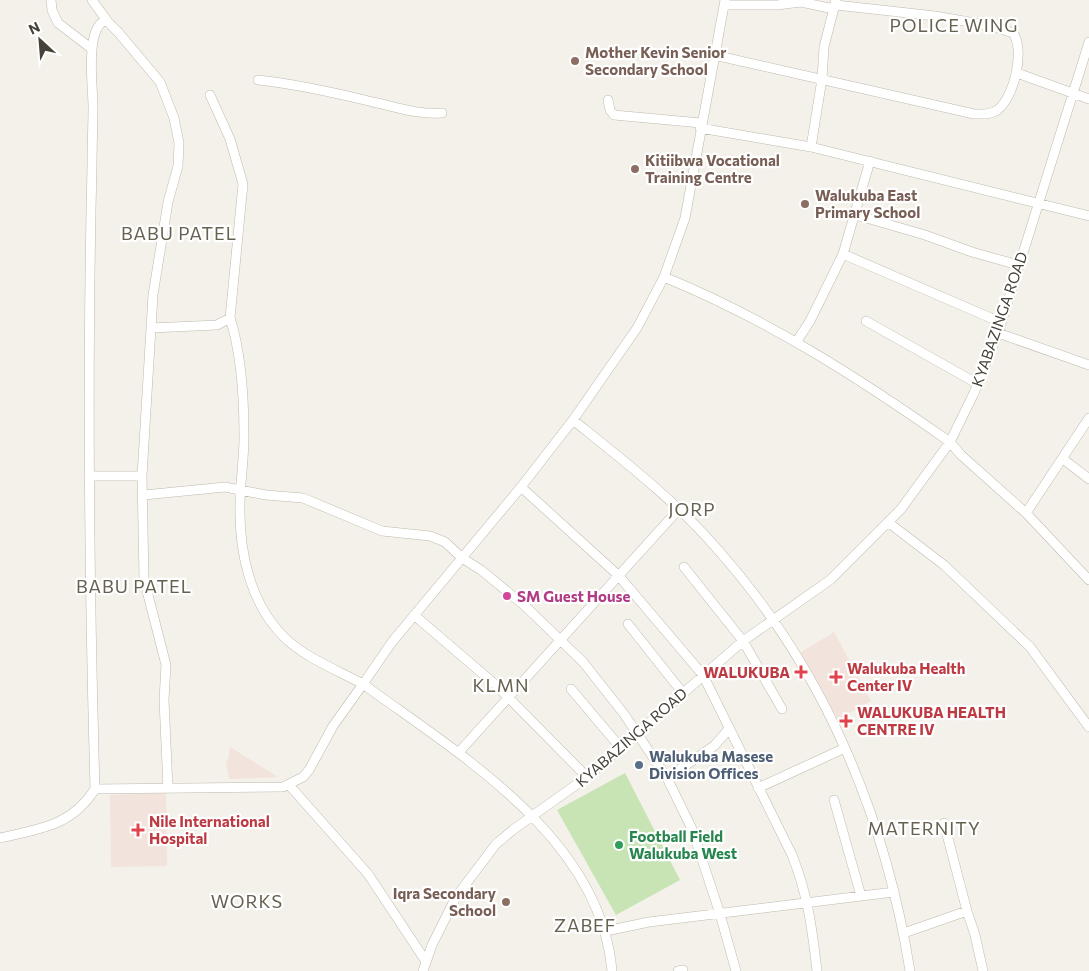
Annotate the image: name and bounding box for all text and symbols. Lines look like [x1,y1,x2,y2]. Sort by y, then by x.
district label: POLICE WING [890,14,1018,36]
north arrow [15,15,65,65]
text: N [26,18,43,38]
place label: Mother Kevin Senior Secondary School [585,43,727,78]
marker: Mother Kevin Senior Secondary School [569,55,581,67]
place label: Kitiibwa Vocational Training Centre [645,151,780,186]
marker: Kitiibwa Vocational Training Centre [629,163,641,175]
place label: Walukuba East Primary School [815,186,920,221]
marker: Walukuba East Primary School [799,198,811,210]
district label: BABU PATEL [121,222,237,244]
street label: KYABAZINGA ROAD [967,249,1031,389]
district label: JORP [668,498,716,520]
district label: BABU PATEL [76,575,192,597]
place label: SM Guest House [517,587,631,605]
marker: SM Guest House [501,590,513,602]
place label: Walukuba Health Center IV [847,659,965,694]
place label: WALUKUBA [703,663,790,681]
marker: WALUKUBA [794,665,808,679]
marker: Walukuba Health Center IV [829,670,843,684]
district label: KLMN [472,674,530,696]
street label: KYABAZINGA ROAD [572,684,690,790]
place label: WALUKUBA HEALTH CENTRE IV [857,703,1006,738]
marker: WALUKUBA HEALTH CENTRE IV [839,714,853,728]
place label: Walukuba Masese Division Offices [649,747,773,782]
marker: Walukuba Masese Division Offices [633,759,645,771]
place label: Nile International Hospital [149,812,270,847]
district label: MATERNITY [867,817,981,839]
marker: Nile International Hospital [131,823,145,837]
place label: Football Field Walukuba West [629,827,737,862]
marker: Football Field Walukuba West [613,839,625,851]
place label: Iqra Secondary School [393,884,497,919]
district label: WORKS [211,890,283,912]
marker: Iqra Secondary School [500,896,512,908]
district label: ZABEF [554,914,616,936]

